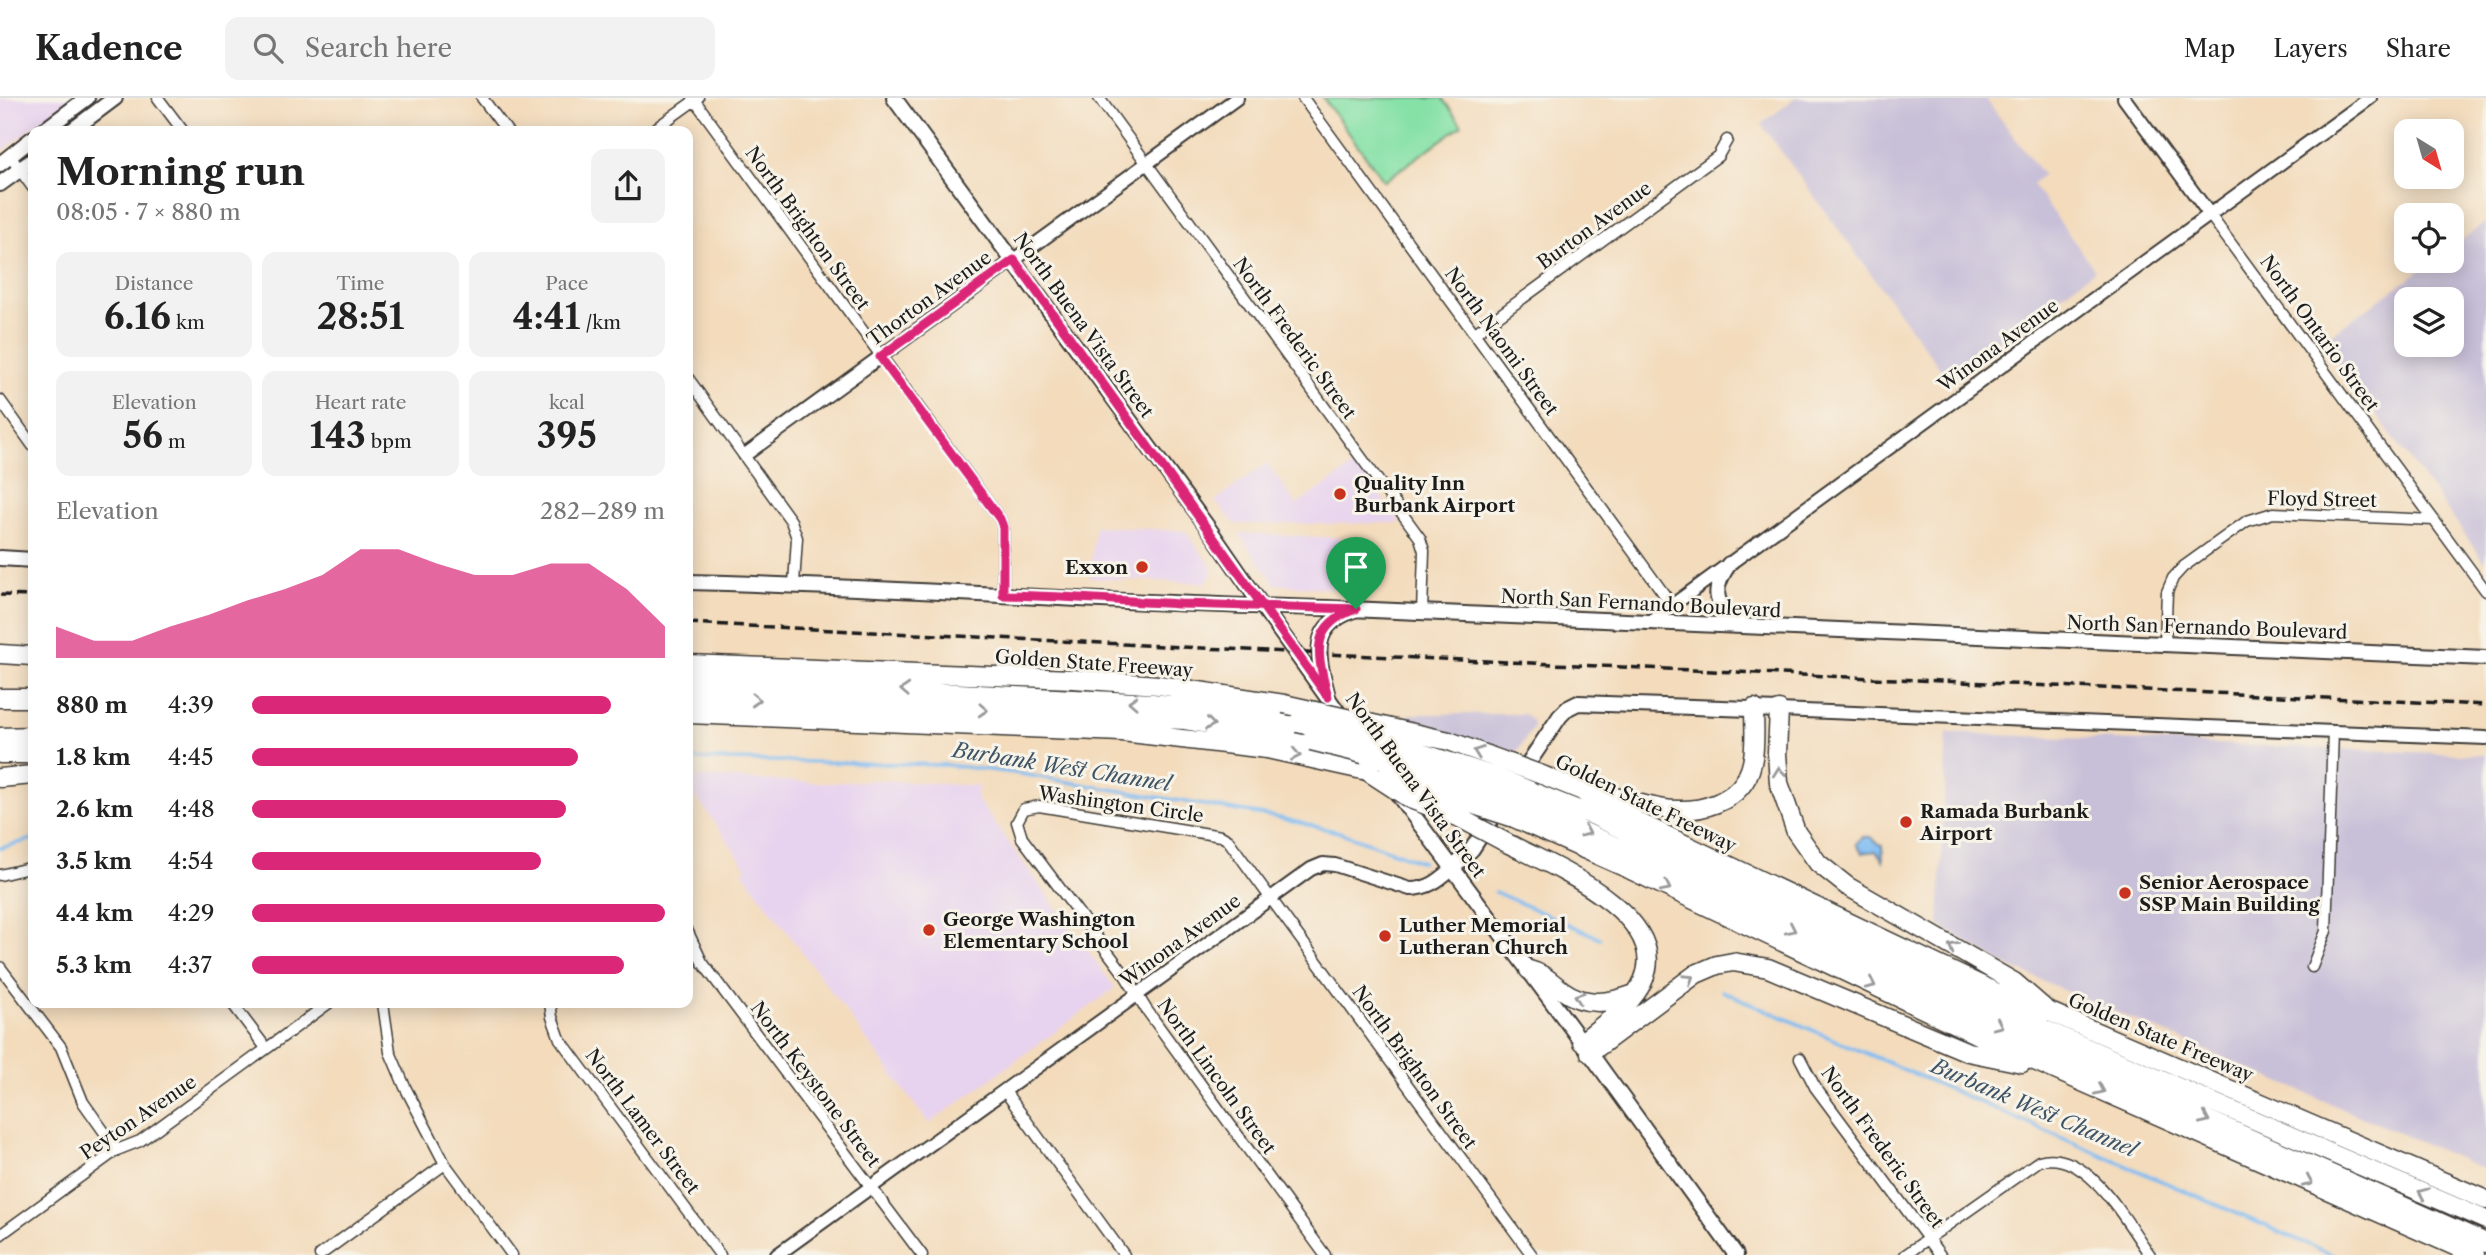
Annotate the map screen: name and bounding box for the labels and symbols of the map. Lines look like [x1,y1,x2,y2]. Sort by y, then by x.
north arrow [2394,119,2464,189]
street label: North Brighton Street [741,142,875,315]
street label: Burton Avenue [1533,176,1656,274]
street label: North Buena Vista Street [1009,228,1159,423]
street label: Thorton Avenue [863,246,996,351]
street label: North Ontario Street [2255,251,2384,416]
street label: North Frederic Street [1228,253,1361,424]
street label: North Naomi Street [1440,263,1563,420]
street label: Winona Avenue [1933,294,2063,398]
place label: Quality Inn Burbank Airport [1354,472,1515,517]
marker: Quality Inn Burbank Airport [1332,486,1348,502]
street label: Floyd Street [2267,487,2377,512]
pin [1326,537,1386,609]
place label: Exxon [1065,556,1128,579]
marker: Exxon [1134,559,1150,575]
street label: North San Fernando Boulevard [1500,585,1782,622]
street label: North San Fernando Boulevard [2066,611,2348,644]
street label: Golden State Freeway [994,645,1194,682]
one-way arrow [900,683,911,698]
street label: North Buena Vista Street [1341,688,1491,883]
one-way arrow [751,693,762,708]
one-way arrow [1127,695,1138,710]
one-way arrow [978,702,989,717]
one-way arrow [1204,716,1216,731]
water label: Burbank West Channel [949,737,1175,796]
one-way arrow [1289,746,1301,761]
one-way arrow [1472,746,1484,760]
street label: Golden State Freeway [1551,750,1740,858]
one-way arrow [1771,767,1786,778]
street label: Washington Circle [1036,781,1205,827]
place label: Ramada Burbank Airport [1919,800,2089,845]
marker: Ramada Burbank Airport [1898,814,1914,830]
one-way arrow [1579,824,1591,838]
place label: Senior Aerospace SSP Main Building [2139,871,2321,916]
one-way arrow [1659,878,1671,892]
marker: Senior Aerospace SSP Main Building [2117,885,2133,901]
street label: Winona Avenue [1115,889,1245,993]
place label: George Washington Elementary School [943,908,1135,953]
place label: Luther Memorial Lutheran Church [1399,914,1568,959]
one-way arrow [1784,921,1796,935]
marker: George Washington Elementary School [921,922,937,938]
marker: Luther Memorial Lutheran Church [1377,928,1393,944]
one-way arrow [1947,942,1960,955]
one-way arrow [1681,975,1694,988]
one-way arrow [1864,976,1876,990]
street label: North Brighton Street [1348,981,1482,1154]
street label: Golden State Freeway [2065,988,2257,1087]
one-way arrow [1573,991,1585,1005]
street label: North Lincoln Street [1152,994,1281,1159]
street label: North Keystone Street [746,997,886,1172]
one-way arrow [1990,1017,2003,1031]
street label: North Lamer Street [580,1044,705,1199]
water label: Burbank West Channel [1926,1052,2143,1163]
street label: North Frederic Street [1816,1062,1949,1233]
street label: Peyton Avenue [76,1070,201,1165]
one-way arrow [2093,1081,2105,1095]
one-way arrow [2198,1111,2210,1125]
one-way arrow [2301,1173,2313,1187]
one-way arrow [2418,1188,2430,1202]

